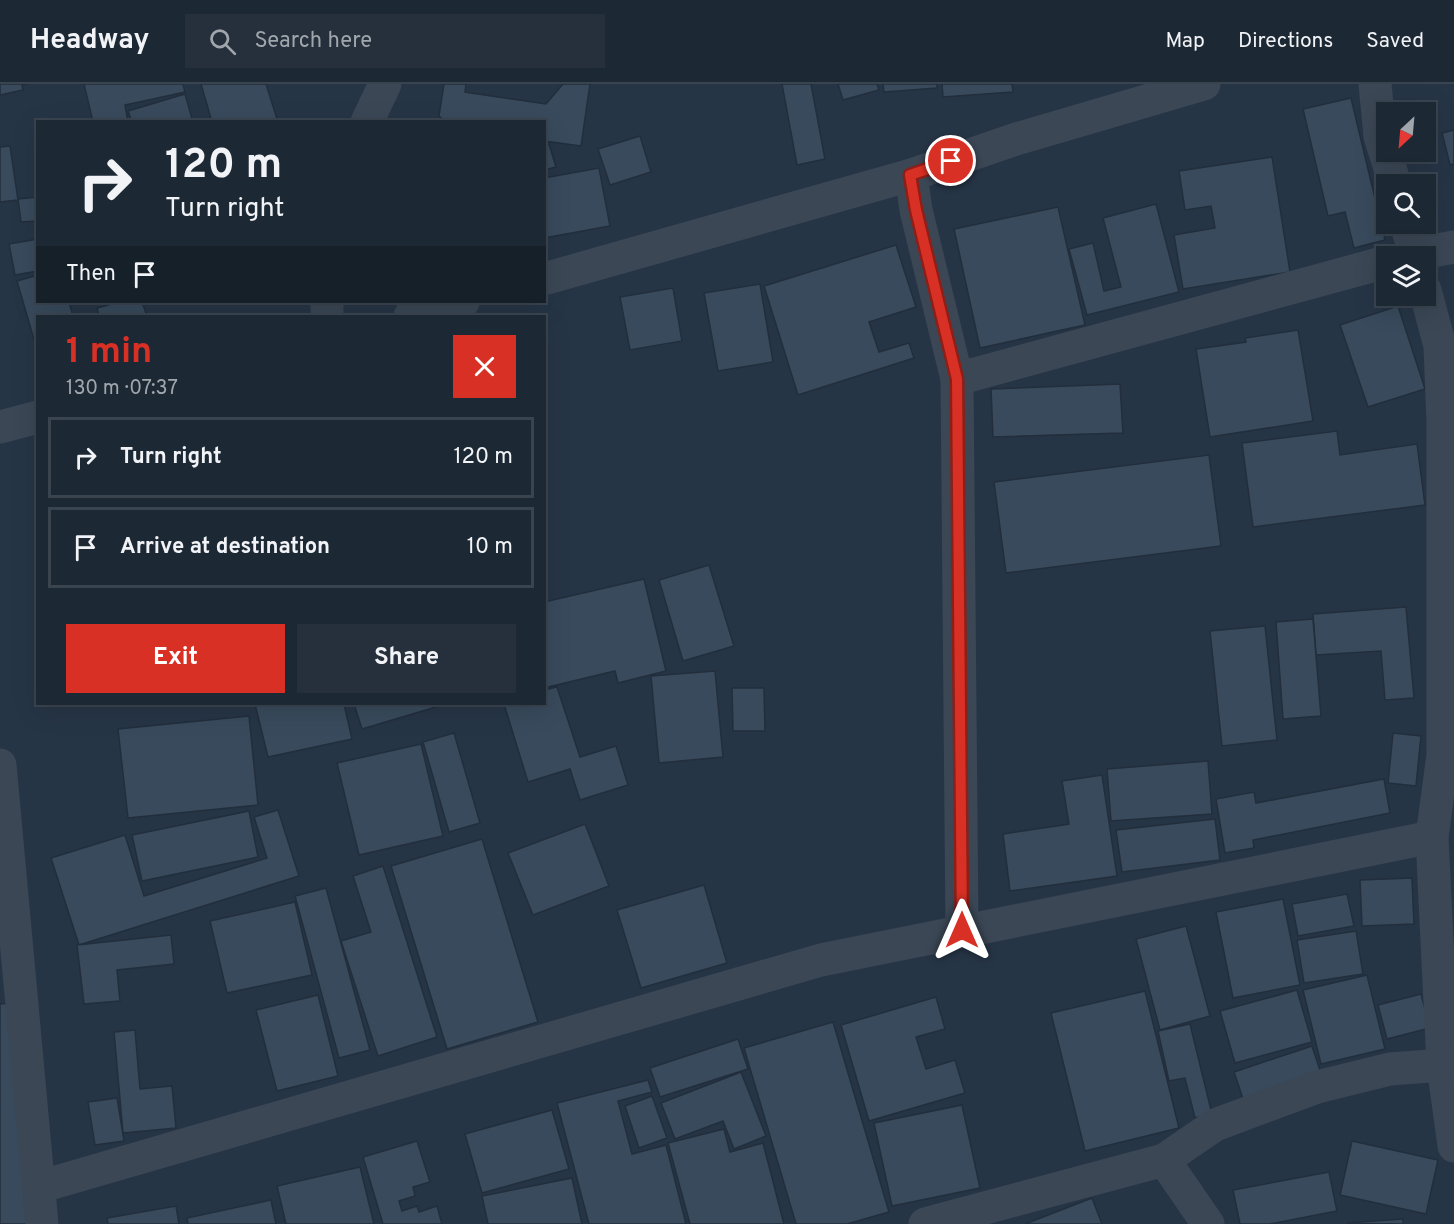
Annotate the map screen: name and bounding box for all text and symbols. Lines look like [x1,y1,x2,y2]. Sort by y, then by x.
search box [185,14,605,68]
text: Headway [30,23,149,59]
icon: search [206,25,239,58]
text: Search here [254,28,372,55]
text: Map [1165,28,1205,55]
text: Directions [1238,28,1333,55]
text: Saved [1366,28,1424,55]
north arrow [1376,102,1436,162]
map controls [1376,102,1436,306]
pin [925,135,976,186]
text: 120 m [165,140,282,193]
icon: right [66,144,144,222]
icon: arrive [934,144,967,177]
button: search [1376,174,1436,234]
text: Turn right [165,192,284,226]
button: layers [1376,246,1436,306]
icon: arrive [128,258,161,291]
text: Then [66,261,116,288]
text: 1 min [66,330,152,376]
button: close [453,335,516,398]
text: 130 m · 07:37 [66,376,178,402]
icon: right [69,441,102,474]
text: Turn right [120,444,222,471]
text: 120 m [453,444,513,471]
icon: arrive [69,531,102,564]
text: Arrive at destination [120,534,330,561]
text: 10 m [467,534,513,561]
button: Exit [66,624,285,693]
button: Share [297,624,516,693]
position arrow [930,898,994,962]

